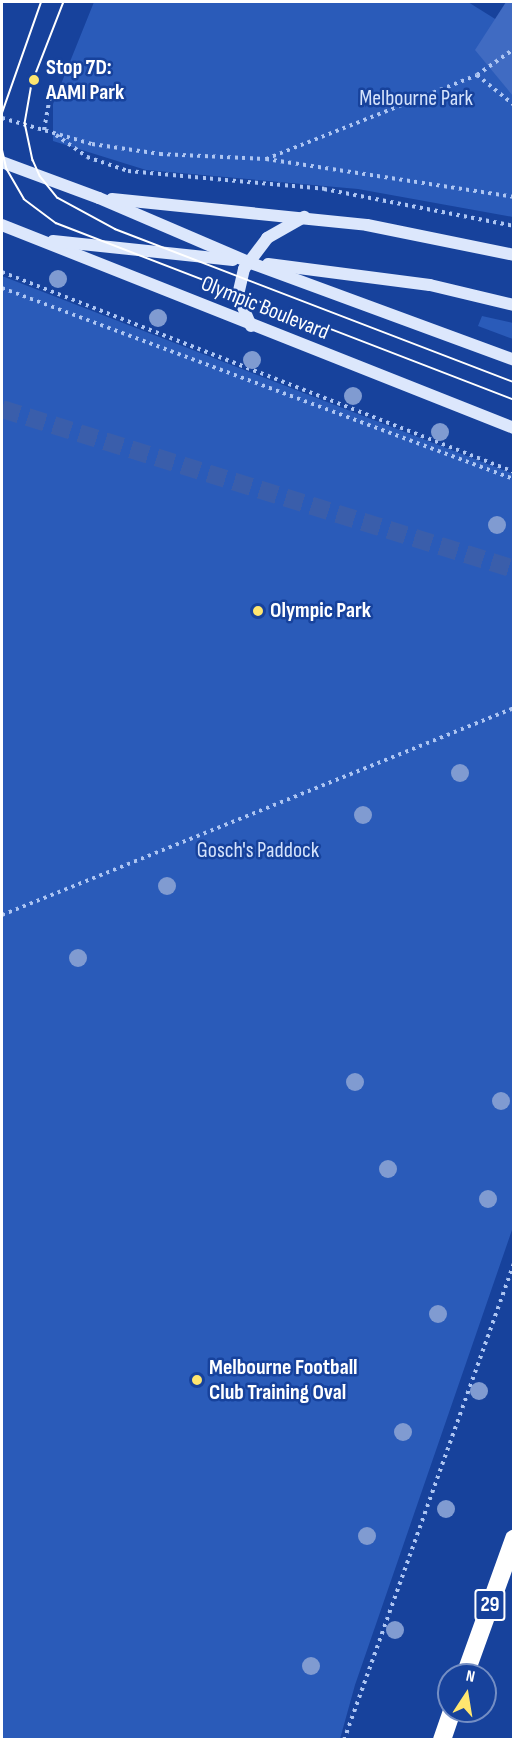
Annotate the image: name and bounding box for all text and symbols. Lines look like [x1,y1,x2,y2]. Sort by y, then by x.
place label: Stop 7D: AAMI Park [46,54,124,106]
marker: Stop 7D: AAMI Park [27,73,41,87]
park label: Melbourne Park [359,86,473,112]
street label: Olympic Boulevard [197,270,333,346]
place label: Olympic Park [270,598,371,624]
marker: Olympic Park [251,604,265,618]
park label: Gosch's Paddock [197,838,319,864]
place label: Melbourne Football Club Training Oval [209,1354,358,1406]
marker: Melbourne Football Club Training Oval [190,1373,204,1387]
road number: 29 [474,1587,506,1623]
north arrow [437,1663,497,1723]
text: N [464,1667,477,1687]

